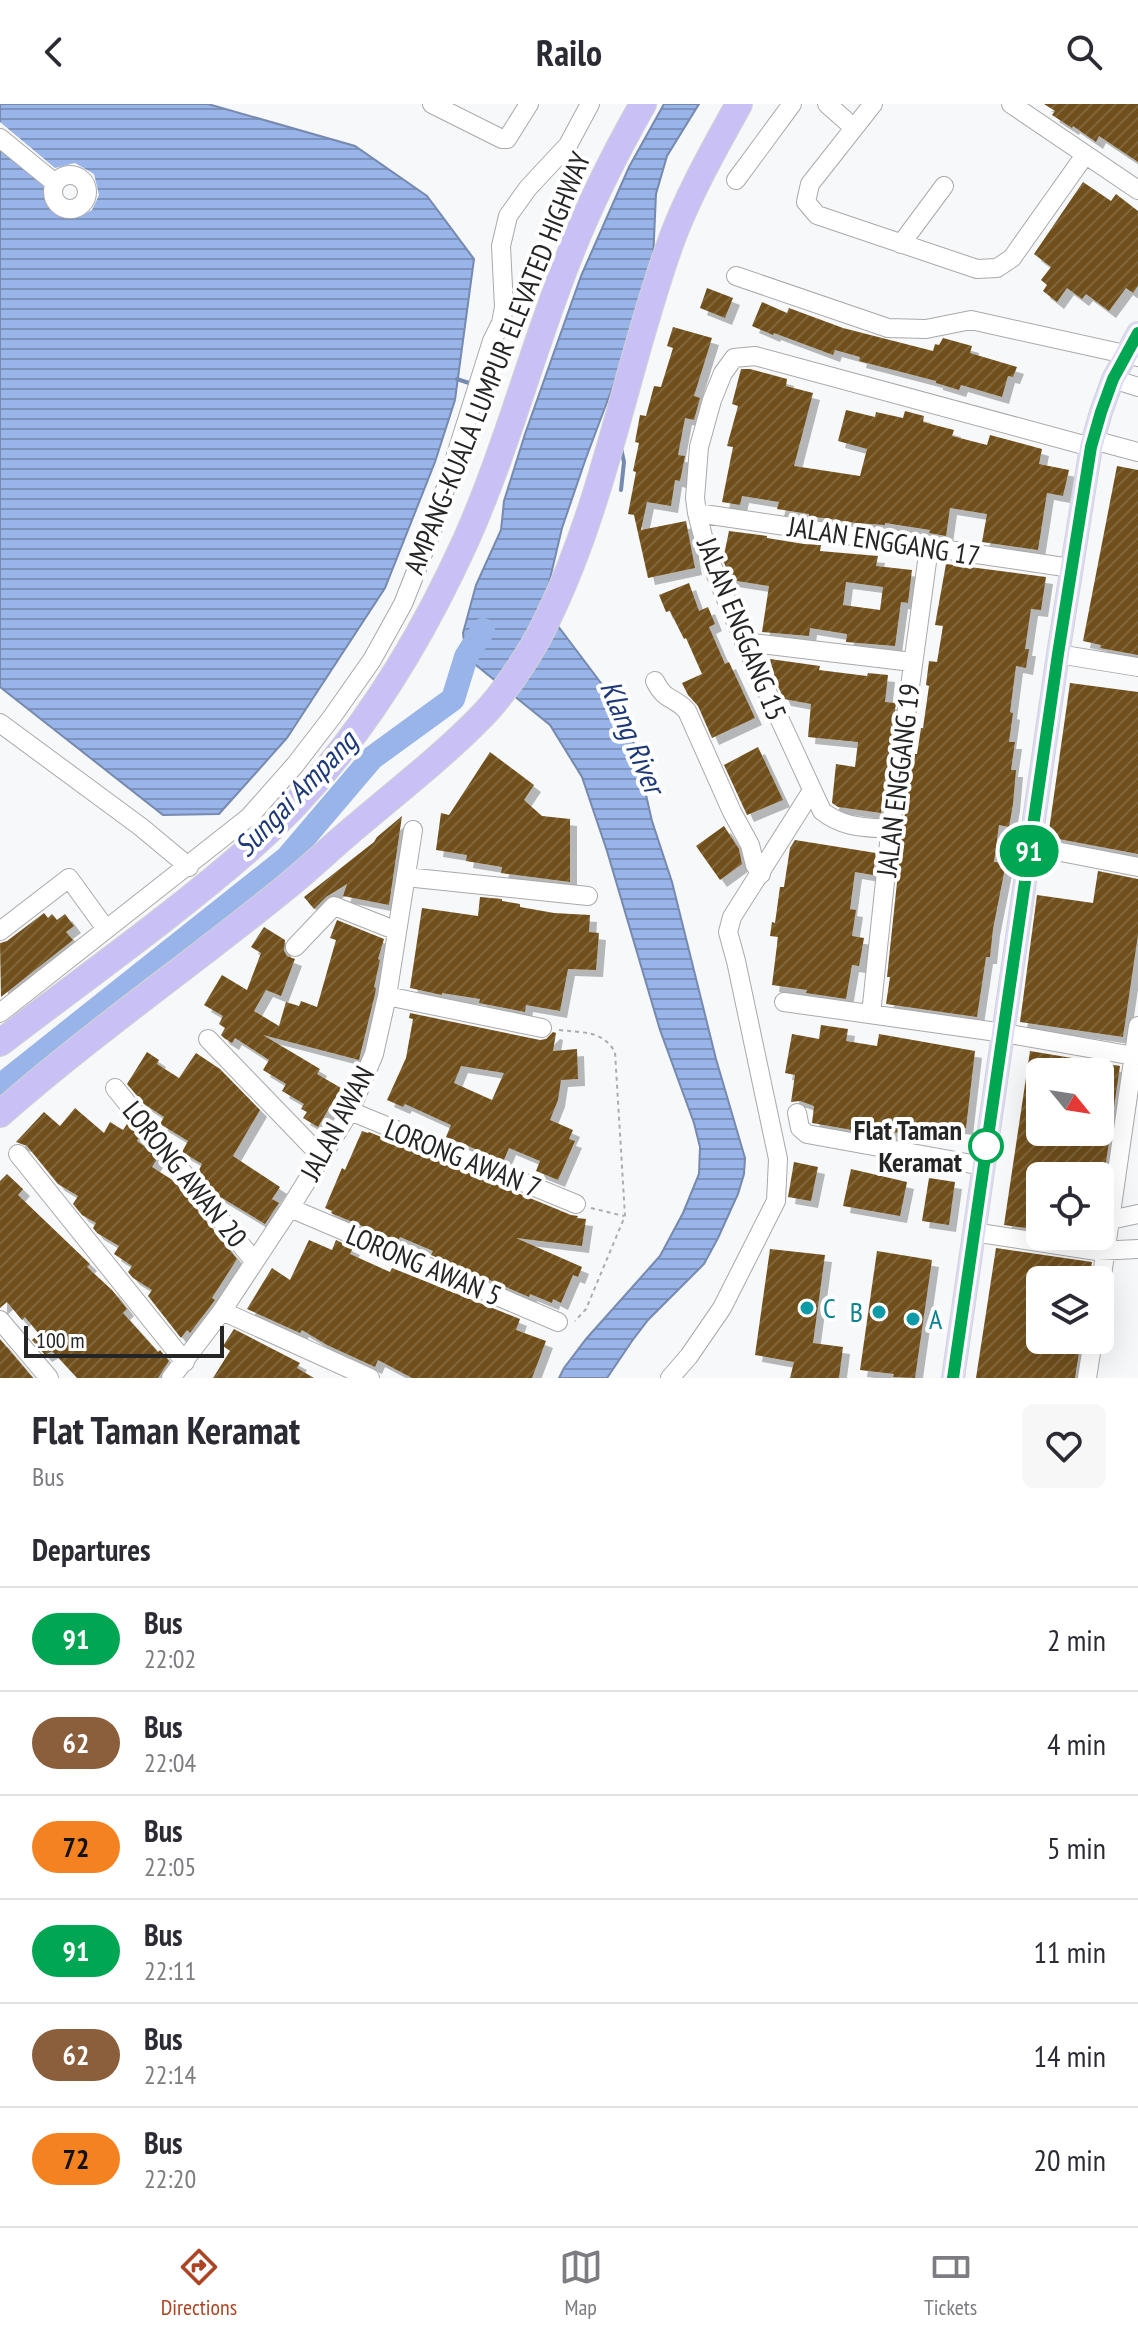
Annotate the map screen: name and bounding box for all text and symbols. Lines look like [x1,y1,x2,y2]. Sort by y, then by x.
text: Railo [536,29,602,76]
icon: back [32,30,76,74]
icon: search [1062,30,1106,74]
street label: AMPANG-KUALA LUMPUR ELEVATED HIGHWAY [395,146,598,579]
street label: JALAN ENGGANG 17 [784,507,983,574]
street label: JALAN ENGGANG 15 [689,531,796,726]
water label: Klang River [592,674,676,802]
street label: JALAN ENGGANG 19 [867,681,928,879]
water label: Sungai Ampang [225,720,366,864]
line badge: 91 [993,825,1065,877]
text: 91 [1016,832,1042,869]
north arrow [1026,1058,1114,1146]
map controls [1026,1058,1114,1354]
street label: JALAN AWAN [291,1059,382,1187]
street label: LORONG AWAN 20 [115,1093,256,1254]
street label: LORONG AWAN 7 [380,1109,547,1206]
place label: Flat Taman Keramat [854,1111,962,1180]
marker: Flat Taman Keramat [969,1129,1003,1163]
button: locate [1026,1162,1114,1250]
street label: LORONG AWAN 5 [341,1215,507,1314]
button: layers [1026,1266,1114,1354]
place label: C [823,1289,836,1326]
place label: B [850,1293,863,1330]
marker: C [798,1299,816,1317]
place label: A [929,1300,943,1337]
marker: B [870,1303,888,1321]
marker: A [904,1310,922,1328]
scale bar [24,1322,224,1358]
text: 100 m [36,1326,85,1354]
button: heart [1022,1404,1106,1488]
text: Flat Taman Keramat [32,1405,300,1454]
text: Bus [32,1460,64,1493]
text: Departures [32,1530,150,1569]
text: Bus [144,1603,183,1642]
text: 91 [63,1620,89,1657]
text: 2 min [1047,1620,1106,1659]
text: 22:02 [144,1642,196,1675]
text: Bus [144,1707,183,1746]
text: 62 [63,1724,89,1761]
text: 4 min [1047,1724,1106,1763]
text: 22:04 [144,1746,196,1779]
text: Bus [144,1811,183,1850]
text: 72 [63,1828,89,1865]
text: 5 min [1047,1828,1106,1867]
text: 22:05 [144,1850,196,1883]
text: Bus [144,1915,183,1954]
text: 91 [63,1932,89,1969]
text: 11 min [1033,1932,1106,1971]
text: 22:11 [144,1954,196,1987]
text: Bus [144,2019,183,2058]
text: 62 [63,2036,89,2073]
text: 14 min [1033,2036,1106,2075]
text: 22:14 [144,2058,196,2091]
text: Bus [144,2123,183,2162]
text: 72 [63,2140,89,2177]
text: 20 min [1033,2140,1106,2179]
text: 22:20 [144,2162,196,2195]
tab: Directions [161,2245,237,2321]
tab: Map [559,2245,603,2321]
tab: Tickets [924,2245,977,2321]

